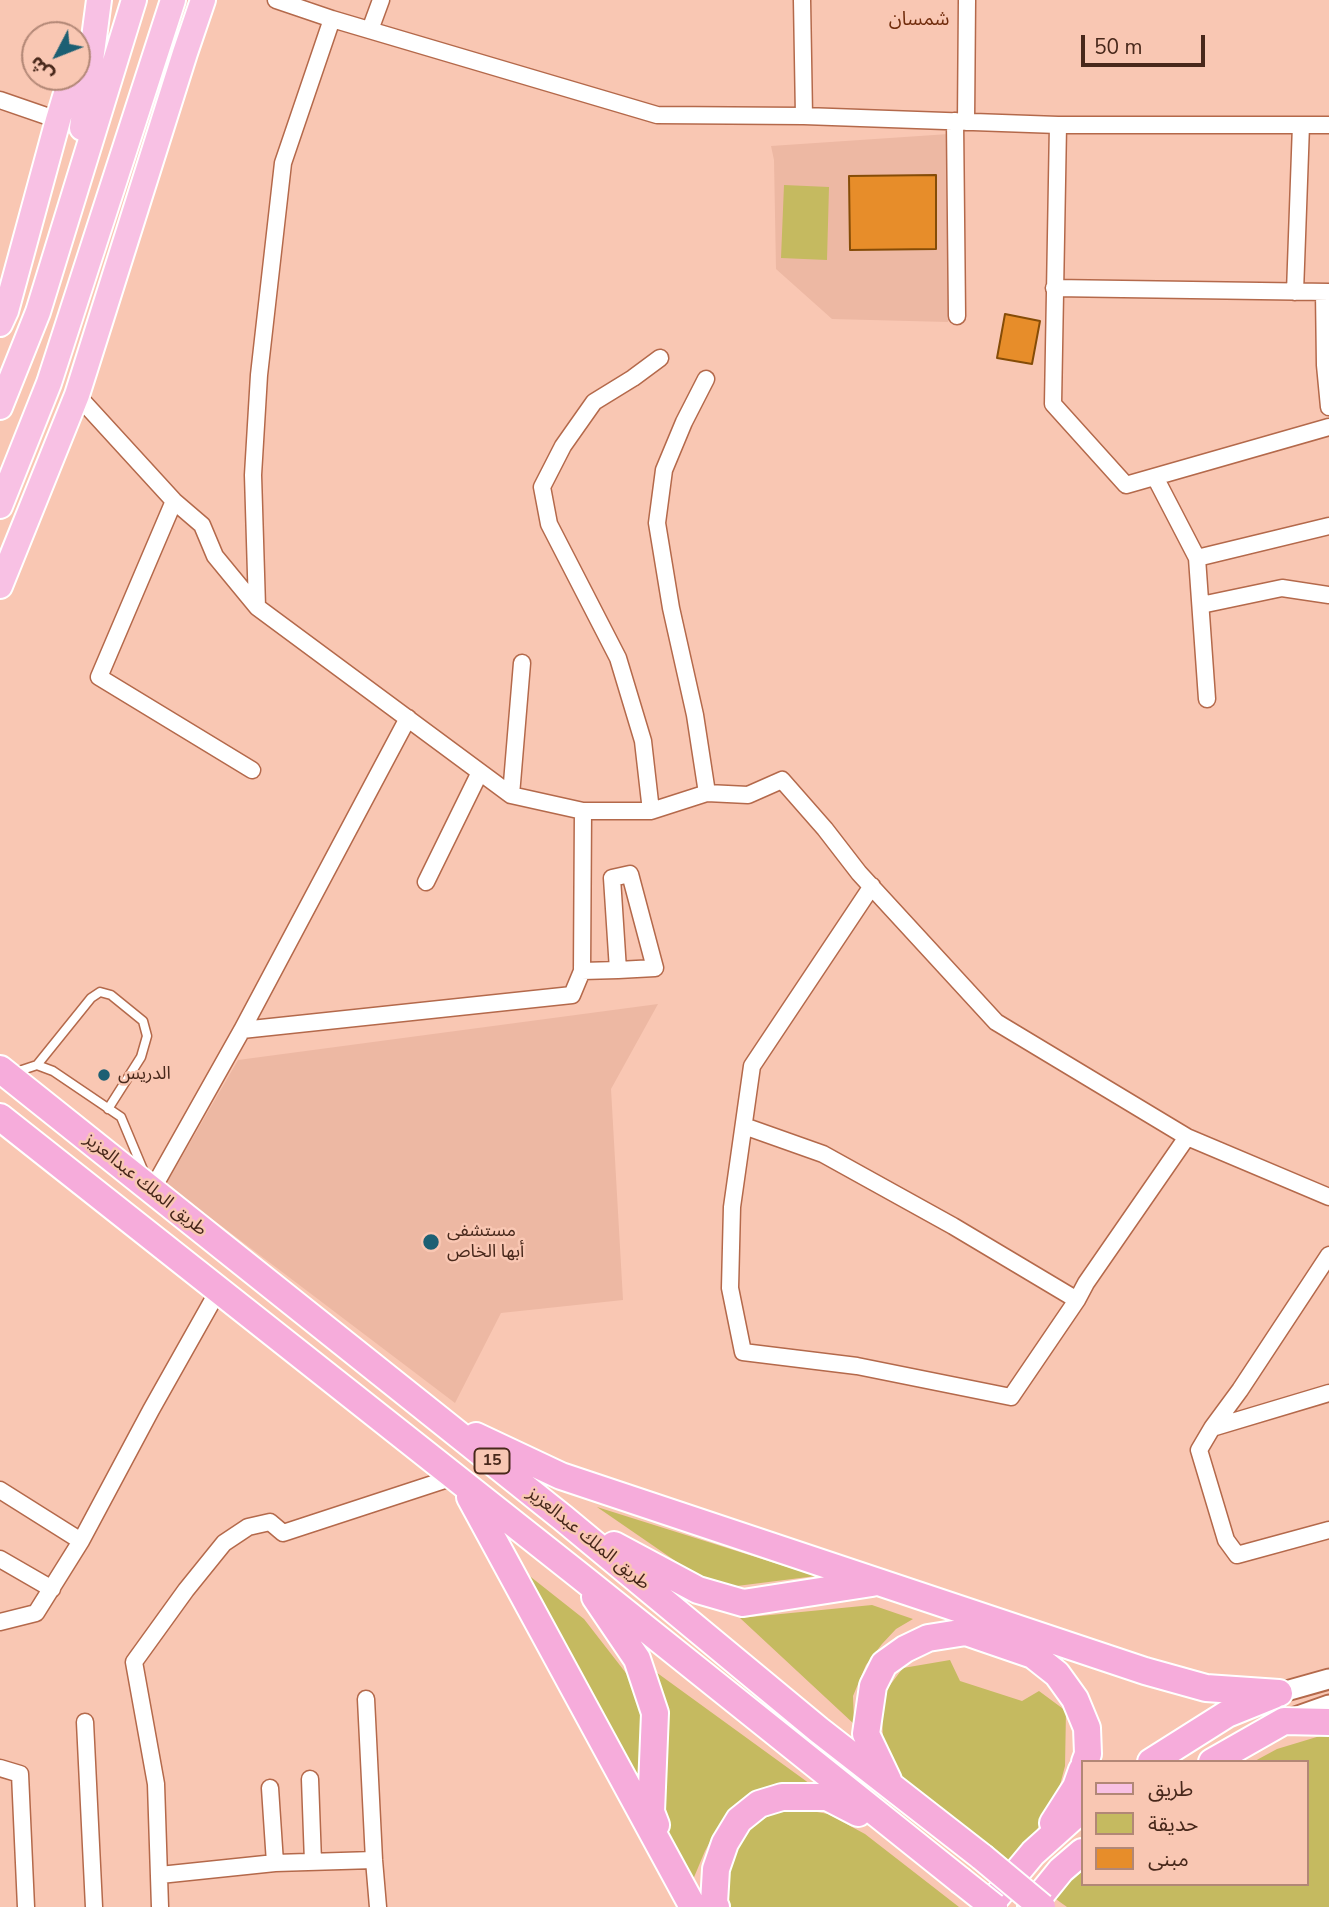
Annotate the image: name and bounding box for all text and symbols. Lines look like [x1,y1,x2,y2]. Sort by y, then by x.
district label: شمسان [889,9,949,31]
north arrow [21,21,91,91]
scale bar [1084,21,1208,65]
text: 50 m [1094,33,1143,61]
text: ش [24,50,60,87]
place label: الدريس [118,1064,171,1086]
marker: الدريس [96,1067,112,1083]
street label: طريق الملك عبدالعزيز [79,1129,211,1241]
place label: مستشفى أبها الخاص [447,1221,524,1264]
marker: مستشفى أبها الخاص [421,1232,441,1252]
road number: 15 [475,1448,510,1474]
street label: طريق الملك عبدالعزيز [522,1483,654,1595]
legend [1080,1760,1308,1886]
text: طريق [1148,1775,1193,1803]
text: حديقة [1148,1810,1198,1838]
text: مبنى [1148,1845,1189,1873]

